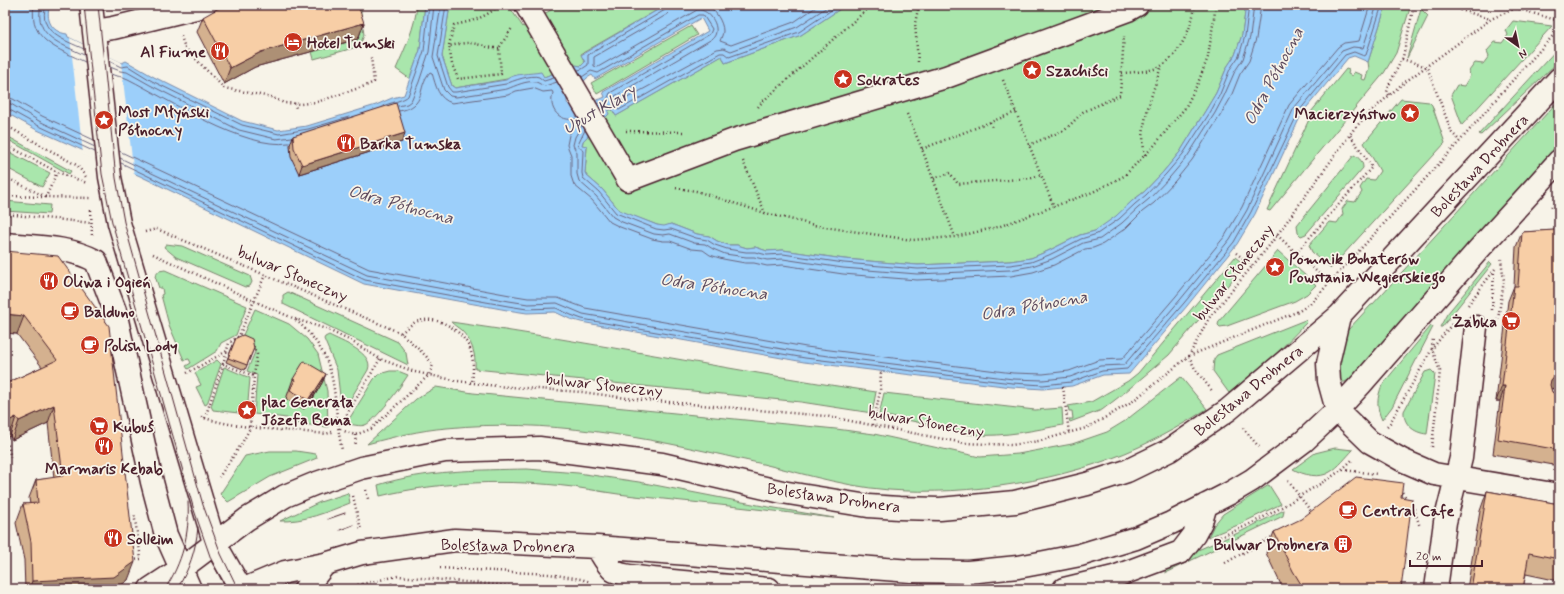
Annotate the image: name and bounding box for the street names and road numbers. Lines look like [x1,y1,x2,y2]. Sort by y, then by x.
street label: Bolesława Drobnera [1427,110,1534,222]
street label: bulwar Słoneczny [1190,220,1279,326]
street label: bulwar Słoneczny [234,242,351,307]
street label: Bolesława Drobnera [1190,341,1308,442]
street label: bulwar Słoneczny [544,369,664,402]
street label: bulwar Słoneczny [866,402,986,443]
street label: Bolesława Drobnera [766,479,902,518]
street label: Bolesława Drobnera [441,535,576,558]

